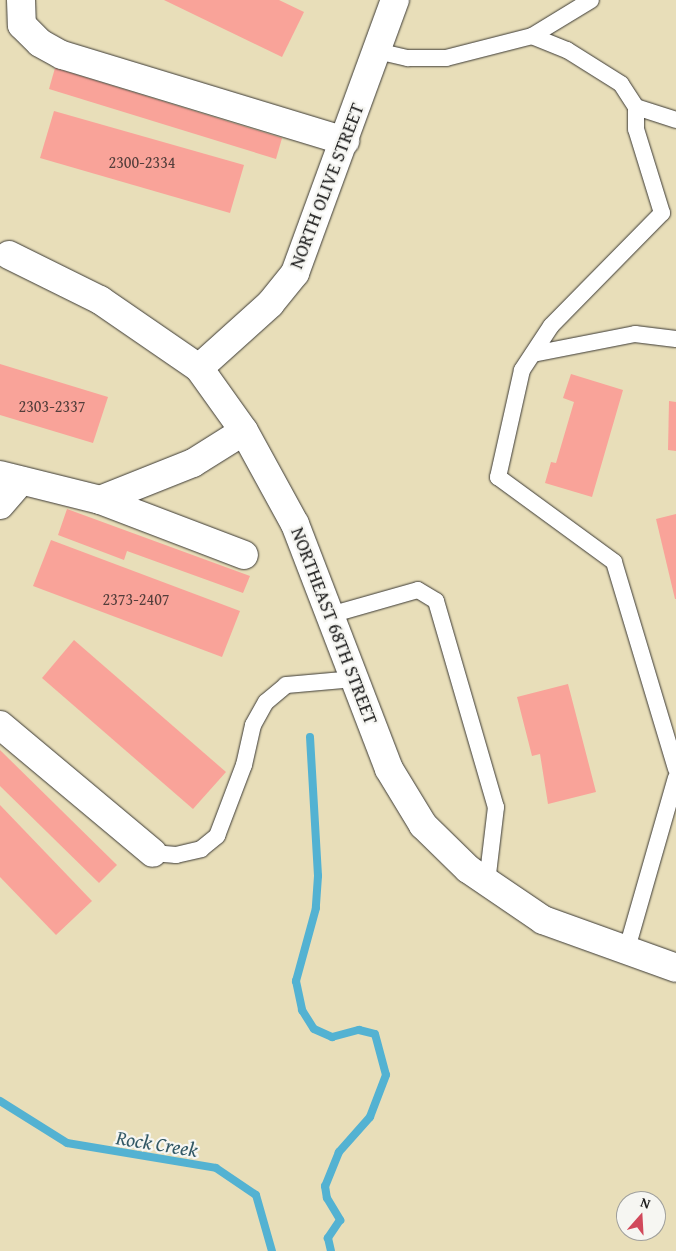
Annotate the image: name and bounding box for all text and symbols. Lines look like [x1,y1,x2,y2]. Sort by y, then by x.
street label: NORTH OLIVE STREET [285,100,369,272]
house number: 2300-2334 [108,152,176,172]
house number: 2303-2337 [18,396,86,416]
street label: NORTHEAST 68TH STREET [286,524,382,728]
house number: 2373-2407 [102,589,170,609]
water label: Rock Creek [114,1125,200,1161]
north arrow [616,1191,666,1241]
text: N [638,1192,653,1214]

